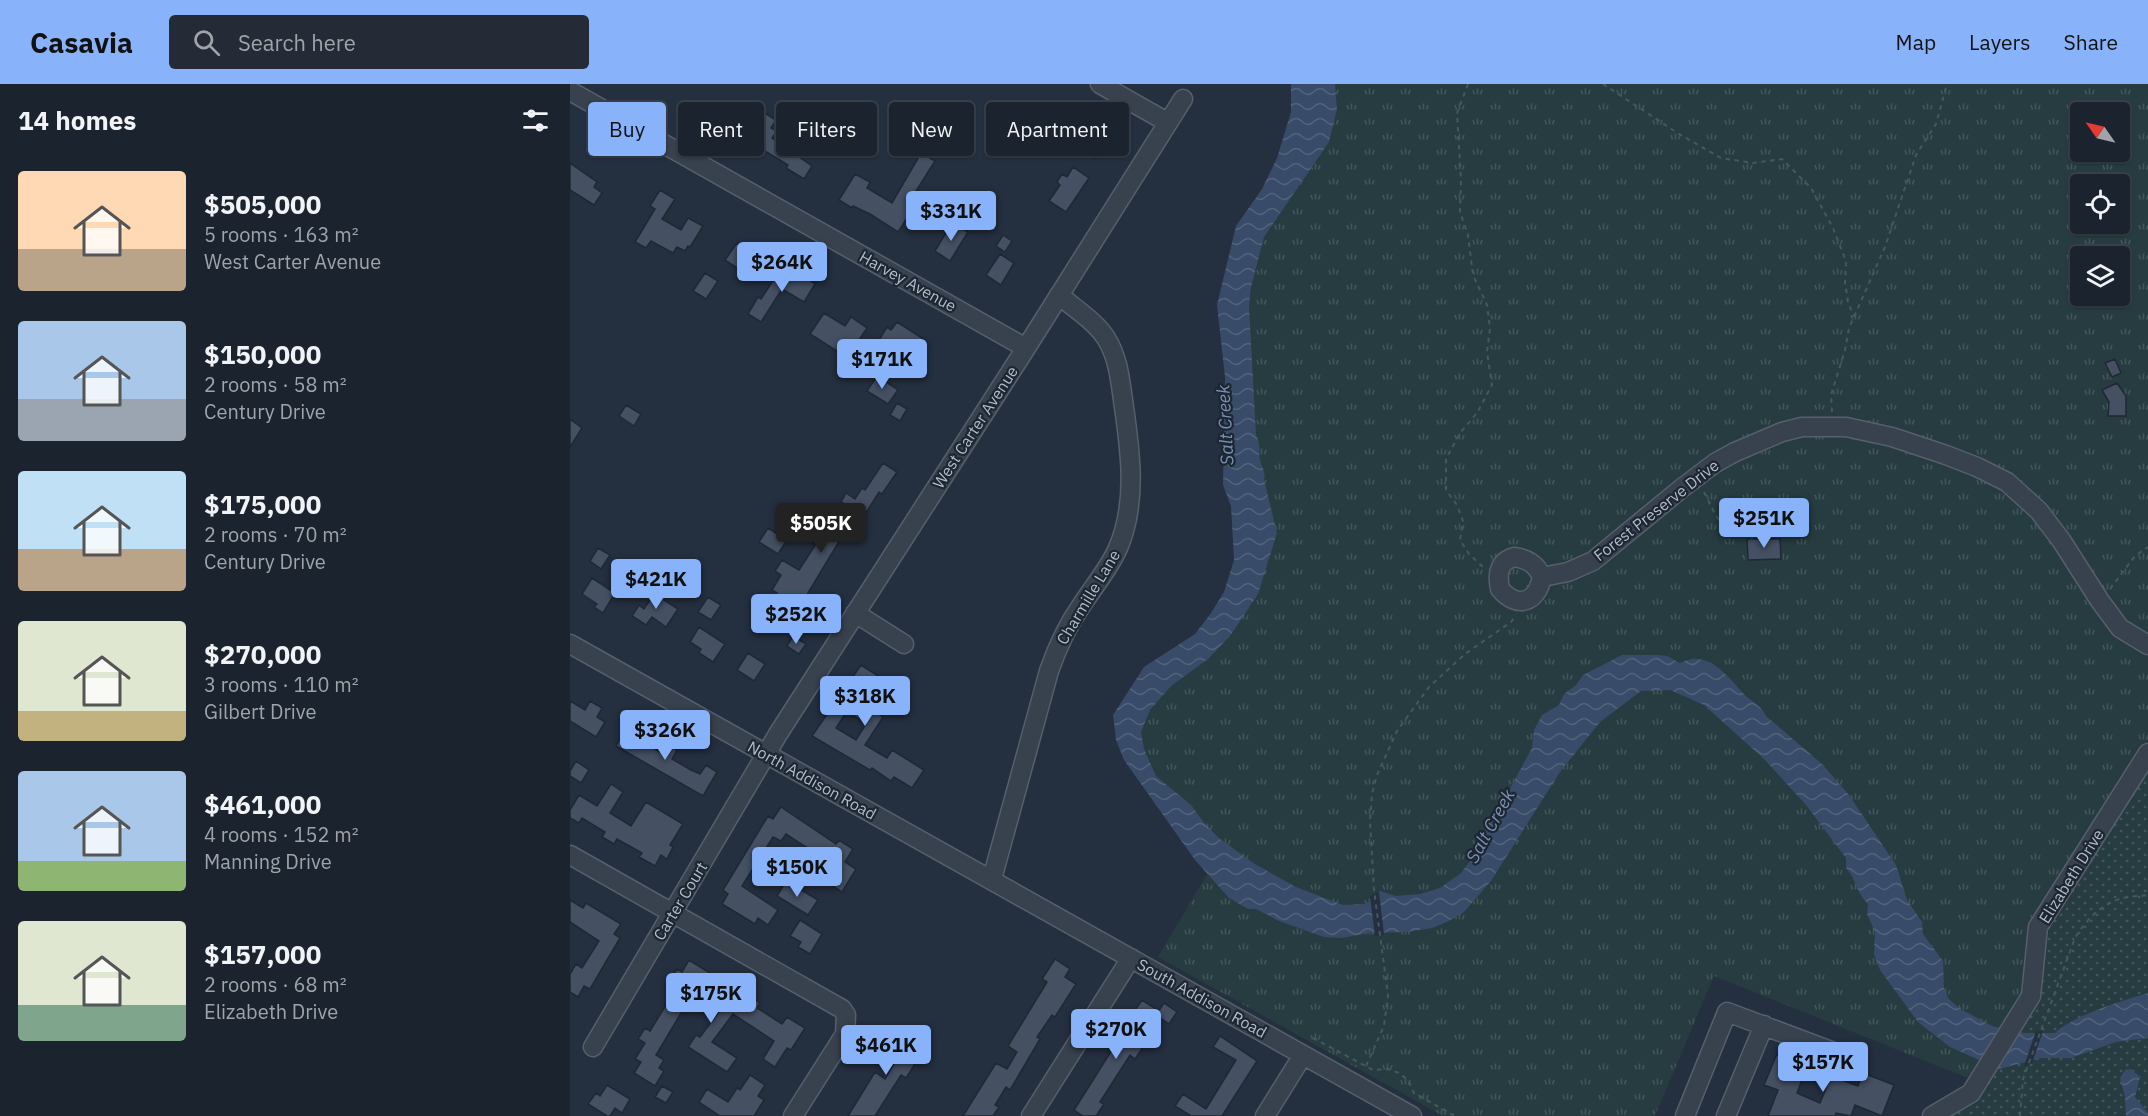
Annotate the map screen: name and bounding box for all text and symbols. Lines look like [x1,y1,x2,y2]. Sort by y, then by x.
search box [169,15,589,69]
text: Casavia [30,24,133,61]
icon: search [190,26,223,59]
text: Search here [238,28,356,57]
text: Map [1896,28,1936,56]
text: Layers [1969,28,2031,56]
text: Share [2064,28,2118,56]
chip: Buy [588,102,666,156]
chip: Rent [678,102,764,156]
chip: Filters [776,102,877,156]
chip: New [889,102,974,156]
chip: Apartment [986,102,1129,156]
north arrow [2070,102,2130,162]
map controls [2070,102,2130,306]
text: 14 homes [18,103,136,137]
icon: filters [519,104,552,137]
button: locate [2070,174,2130,234]
text: $505,000 [204,187,321,221]
pin: $331K [909,191,993,242]
icon: home [66,195,138,267]
text: $331K [920,197,982,224]
text: 5 rooms · 163 m² [204,221,359,248]
pin: $264K [740,242,824,293]
street label: Harvey Avenue [856,246,960,316]
button: layers [2070,246,2130,306]
text: West Carter Avenue [204,248,381,275]
text: $264K [751,248,813,275]
text: $150,000 [204,337,321,371]
pin: $171K [840,339,924,390]
icon: home [66,345,138,417]
text: $171K [851,345,913,372]
street label: West Carter Avenue [928,362,1022,492]
text: 2 rooms · 58 m² [204,371,347,398]
water label: Salt Creek [1211,383,1239,466]
text: Century Drive [204,398,326,425]
street label: Forest Preserve Drive [1589,455,1723,565]
text: $175,000 [204,487,321,521]
icon: home [66,495,138,567]
pin: $251K [1722,498,1806,549]
pin: $505K [779,503,863,554]
text: $251K [1733,504,1795,531]
text: $505K [790,509,852,536]
text: 2 rooms · 70 m² [204,521,347,548]
street label: Charmille Lane [1052,546,1124,648]
text: Century Drive [204,548,326,575]
pin: $421K [614,559,698,610]
text: $421K [625,565,687,592]
pin: $252K [754,594,838,645]
text: $252K [765,600,827,627]
text: $270,000 [204,637,321,671]
icon: home [66,645,138,717]
text: 3 rooms · 110 m² [204,671,359,698]
pin: $318K [823,676,907,727]
text: $318K [834,682,896,709]
text: Gilbert Drive [204,698,317,725]
pin: $326K [623,710,707,761]
text: $326K [634,716,696,743]
street label: North Addison Road [744,736,880,824]
water label: Salt Creek [1460,785,1520,867]
text: $461,000 [204,787,321,821]
icon: home [66,795,138,867]
text: 4 rooms · 152 m² [204,821,359,848]
street label: Elizabeth Drive [2034,825,2108,927]
pin: $150K [755,847,839,898]
text: Manning Drive [204,848,332,875]
text: $150K [766,853,828,880]
street label: Carter Court [649,858,711,944]
text: $157,000 [204,937,321,971]
icon: home [66,945,138,1017]
street label: South Addison Road [1134,954,1270,1042]
text: 2 rooms · 68 m² [204,971,347,998]
pin: $175K [669,973,753,1024]
text: $175K [680,979,742,1006]
text: Elizabeth Drive [204,998,338,1025]
pin: $270K [1074,1009,1158,1060]
text: $270K [1085,1015,1147,1042]
pin: $461K [844,1025,928,1076]
text: $461K [855,1031,917,1058]
pin: $157K [1781,1042,1865,1093]
text: $157K [1792,1048,1854,1075]

